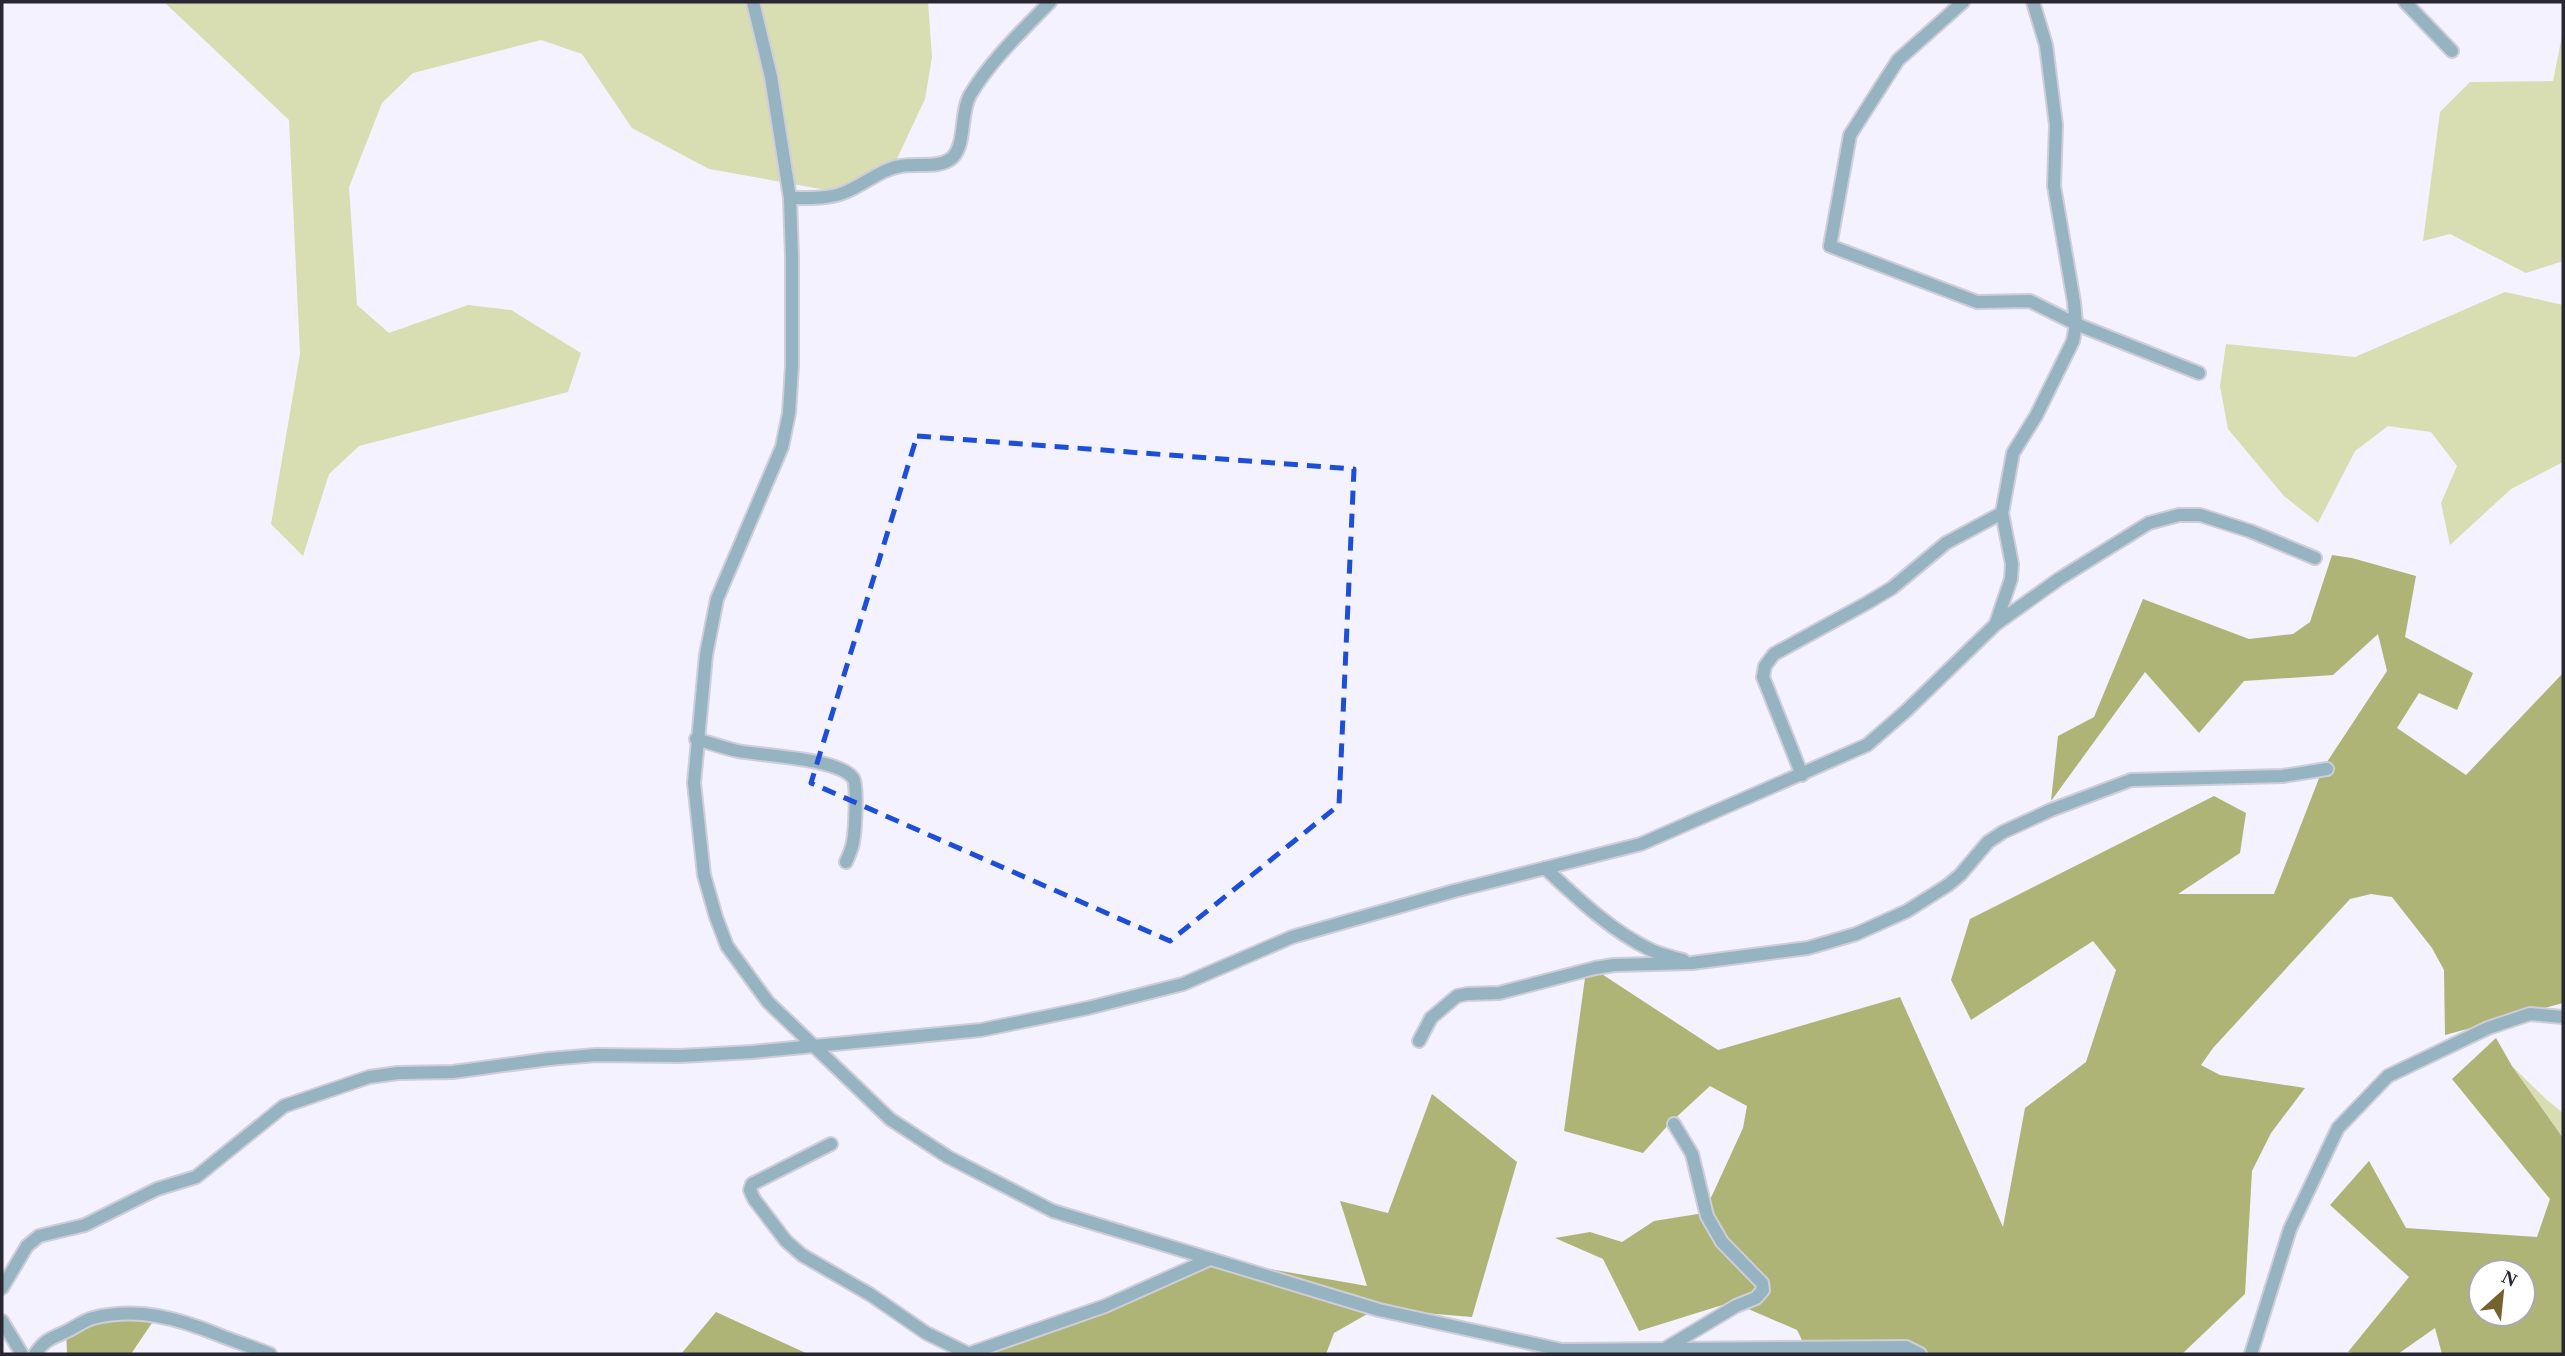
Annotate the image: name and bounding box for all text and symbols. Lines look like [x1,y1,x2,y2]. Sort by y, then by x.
north arrow [2467,1258,2537,1328]
text: N [2499,1266,2521,1291]

